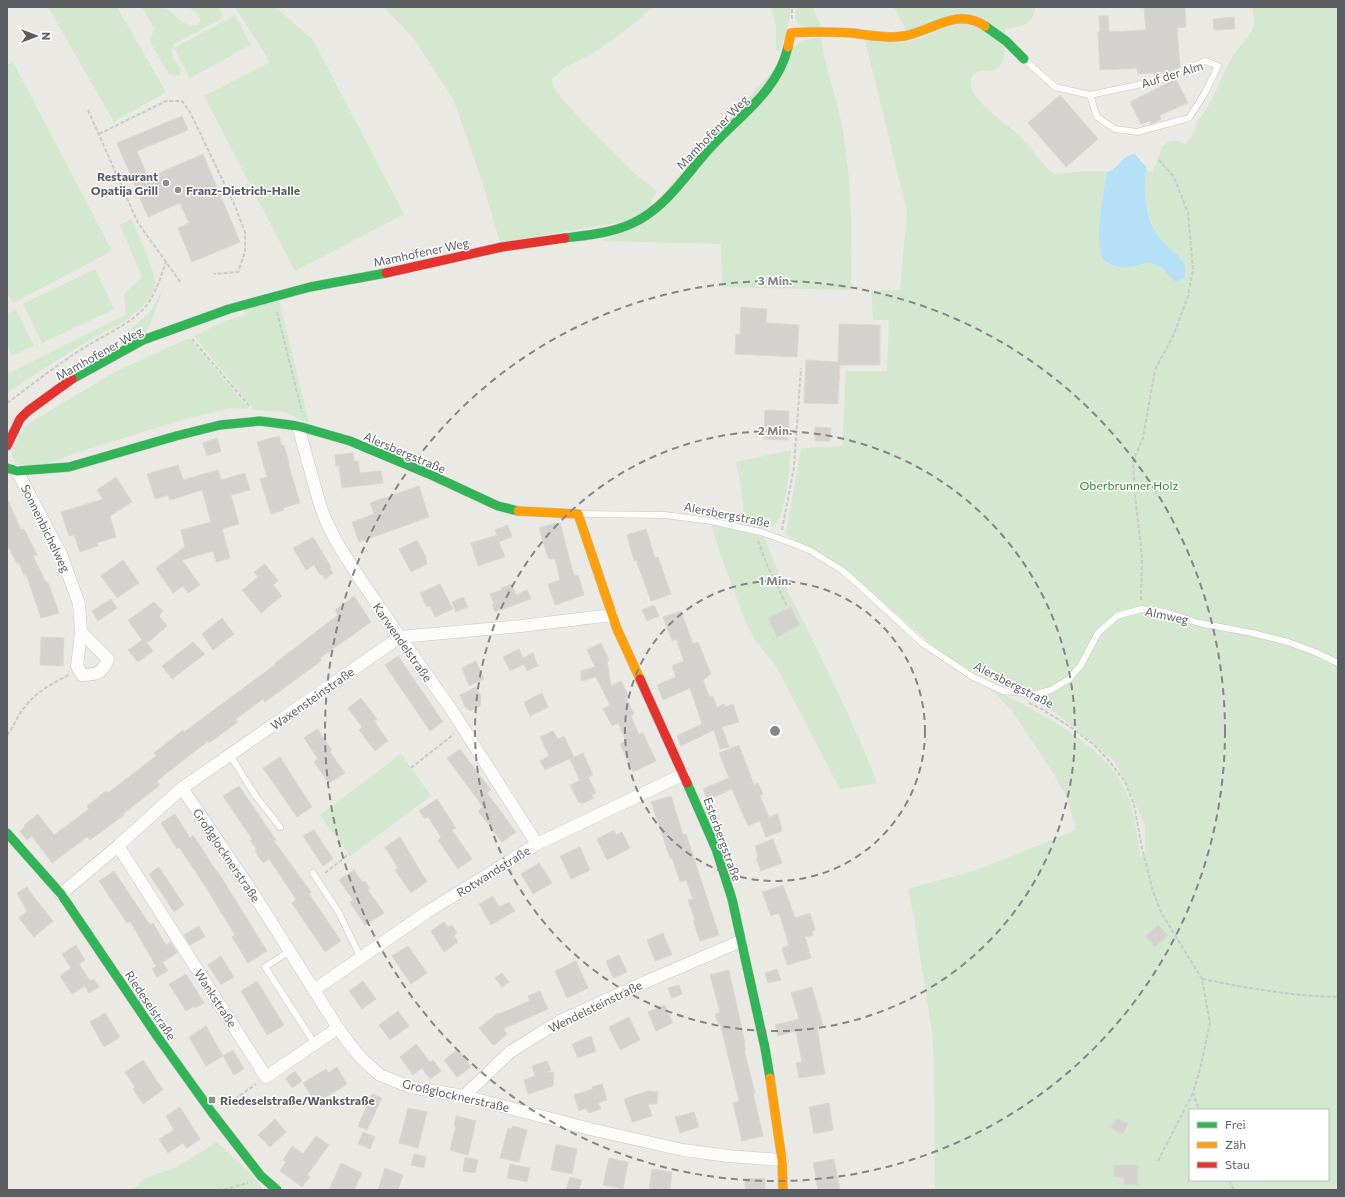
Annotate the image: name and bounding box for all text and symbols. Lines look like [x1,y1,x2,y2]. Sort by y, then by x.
north arrow [16,16,56,56]
text: N [40,32,53,40]
street label: Auf der Alm [1139,58,1205,90]
street label: Mamhofener Weg [673,92,751,172]
place label: Restaurant Opatija Grill [91,169,158,197]
marker: Restaurant Opatija Grill [161,178,171,188]
place label: Franz-Dietrich-Halle [186,183,300,197]
marker: Franz-Dietrich-Halle [173,185,183,195]
street label: Mamhofener Weg [372,235,471,269]
text: 3 Min. [758,273,792,287]
street label: Mamhofener Weg [53,323,145,383]
text: 2 Min. [758,423,792,437]
street label: Alersbergstraße [362,428,448,476]
park label: Oberbrunner Holz [1080,478,1179,492]
street label: Sonnenbichelweg [19,482,73,575]
street label: Alersbergstraße [683,499,771,529]
text: 1 Min. [759,573,791,587]
street label: Karwendelstraße [371,600,435,684]
street label: Almweg [1144,604,1190,627]
street label: Alersbergstraße [972,658,1056,710]
street label: Waxensteinstraße [268,664,356,732]
centre of rings [768,724,782,738]
street label: Esterbergstraße [701,795,745,883]
street label: Großglocknerstraße [191,806,263,904]
street label: Rotwandstraße [454,843,532,899]
street label: Wankstraße [192,966,240,1030]
street label: Riedeselstraße [123,968,179,1042]
street label: Wendelsteinstraße [546,977,644,1035]
street label: Großglocknerstraße [401,1076,511,1114]
place label: Riedeselstraße/Wankstraße [220,1093,375,1107]
marker: Riedeselstraße/Wankstraße [207,1095,217,1105]
legend [1189,1109,1329,1181]
text: Frei [1225,1117,1246,1131]
text: Zäh [1225,1137,1246,1151]
text: Stau [1225,1157,1250,1171]

